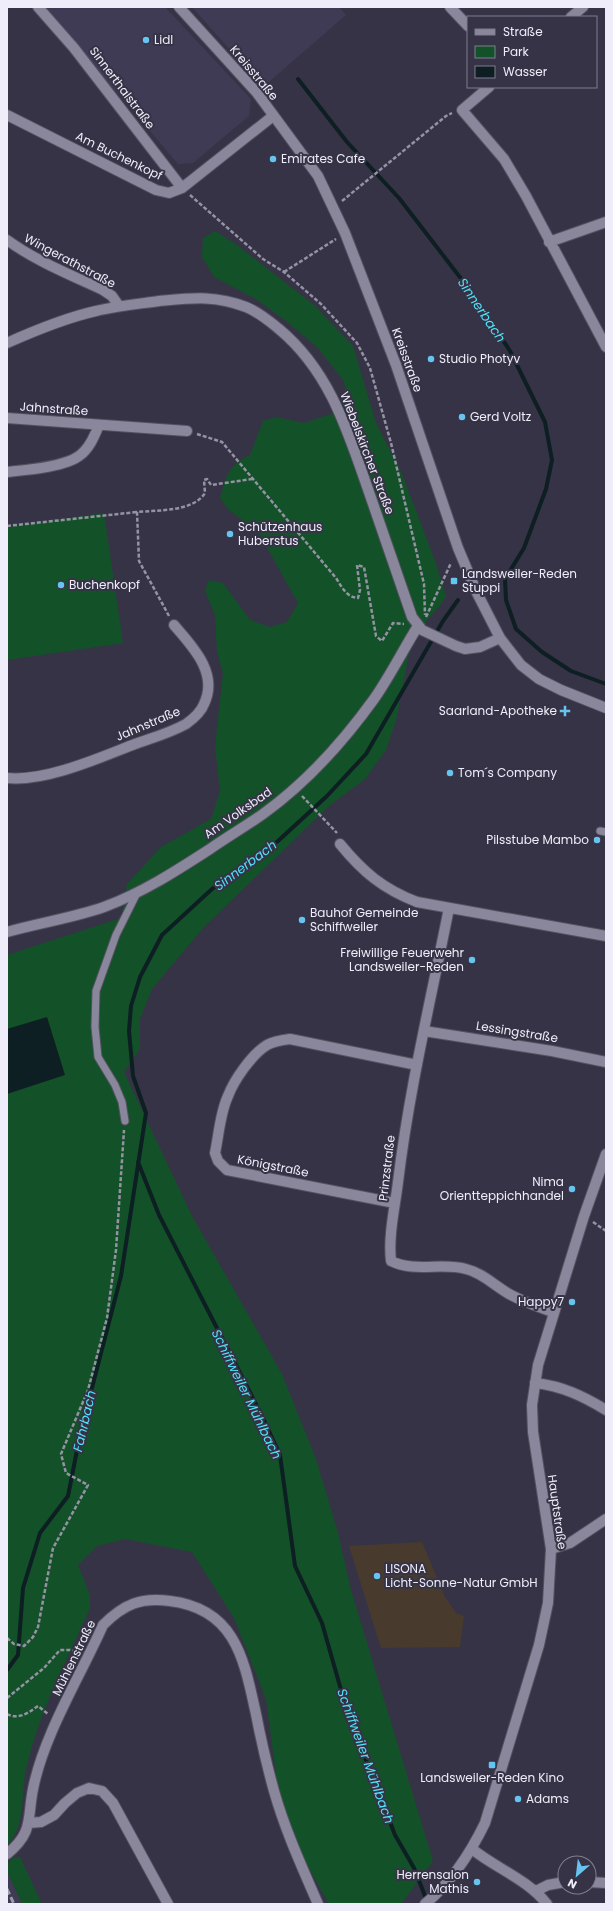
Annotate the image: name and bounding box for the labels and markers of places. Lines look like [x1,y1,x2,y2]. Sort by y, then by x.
place label: Lidl [154,31,173,48]
marker: Lidl [141,35,151,45]
place label: Emirates Cafe [281,150,365,167]
marker: Emirates Cafe [268,154,278,164]
place label: Studio Photyv [439,350,520,367]
marker: Studio Photyv [426,354,436,364]
place label: Gerd Voltz [470,408,531,425]
marker: Gerd Voltz [457,412,467,422]
place label: Schützenhaus Huberstus [238,518,322,549]
marker: Schützenhaus Huberstus [225,529,235,539]
place label: Landsweiler-Reden Stuppi [462,565,577,596]
place label: Buchenkopf [69,576,140,593]
marker: Landsweiler-Reden Stuppi [449,576,459,586]
marker: Buchenkopf [56,580,66,590]
place label: Saarland-Apotheke [439,702,557,719]
marker: Saarland-Apotheke [560,706,570,716]
place label: Tom´s Company [458,764,557,781]
marker: Tom´s Company [445,768,455,778]
place label: Pilsstube Mambo [486,831,589,848]
marker: Pilsstube Mambo [592,835,602,845]
place label: Bauhof Gemeinde Schiffweiler [310,904,418,935]
marker: Bauhof Gemeinde Schiffweiler [297,915,307,925]
place label: Freiwillige Feuerwehr Landsweiler-Reden [340,944,465,975]
marker: Freiwillige Feuerwehr Landsweiler-Reden [467,955,477,965]
place label: Nima Orientteppichhandel [440,1173,564,1204]
marker: Nima Orientteppichhandel [567,1184,577,1194]
place label: Happy7 [518,1293,564,1310]
marker: Happy7 [567,1297,577,1307]
place label: LISONA Licht-Sonne-Natur GmbH [385,1560,538,1591]
marker: LISONA Licht-Sonne-Natur GmbH [372,1571,382,1581]
marker: Landsweiler-Reden Kino [487,1760,497,1770]
place label: Landsweiler-Reden Kino [420,1769,564,1786]
place label: Adams [526,1790,569,1807]
marker: Adams [513,1794,523,1804]
place label: Herrensalon Mathis [396,1866,469,1897]
marker: Herrensalon Mathis [472,1877,482,1887]

